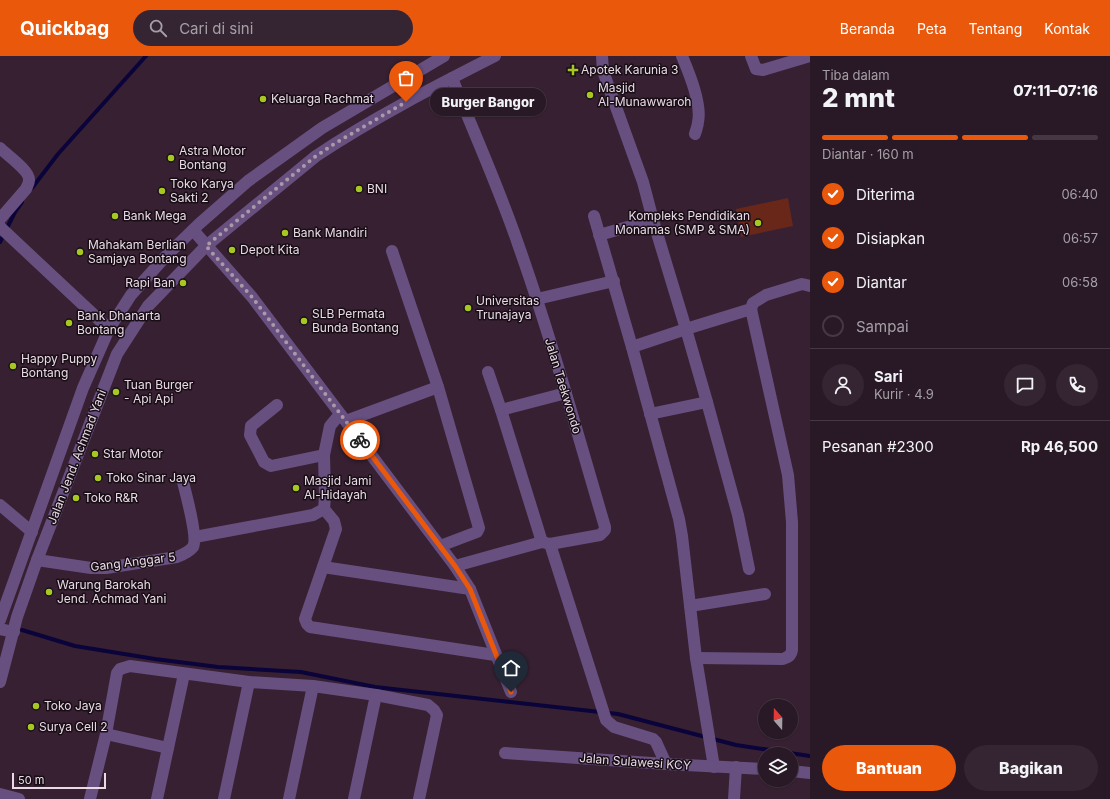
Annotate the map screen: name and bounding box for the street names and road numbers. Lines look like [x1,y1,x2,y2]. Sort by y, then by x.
street label: Jalan Taekwondo [542,336,585,436]
street label: Jalan Jend. Achmad Yani [44,387,109,526]
street label: Gang Anggar 5 [90,549,176,574]
street label: Jalan Sulawesi KCY [579,750,691,773]

